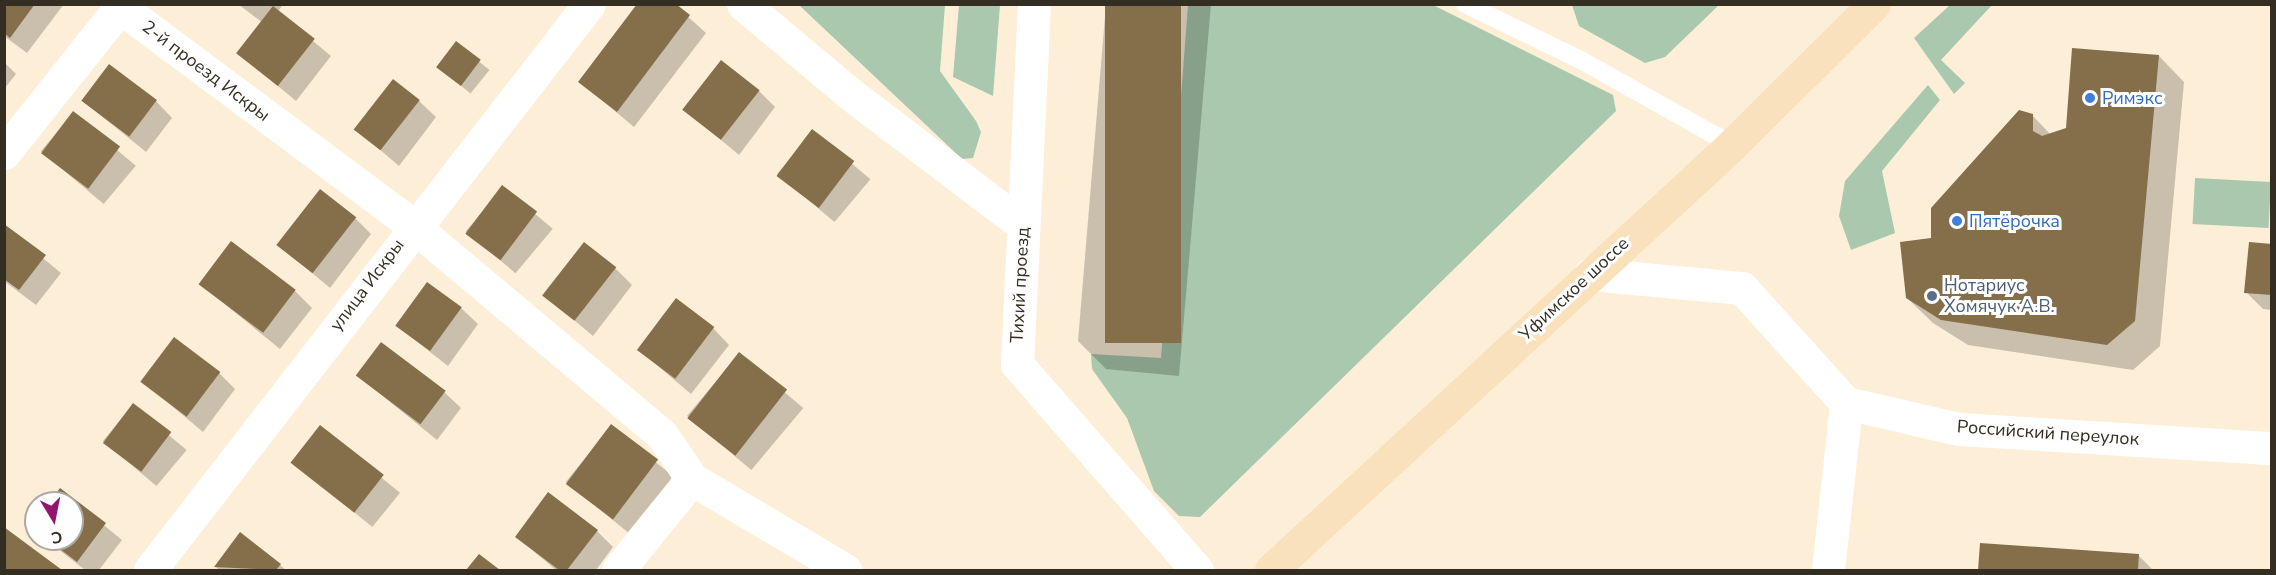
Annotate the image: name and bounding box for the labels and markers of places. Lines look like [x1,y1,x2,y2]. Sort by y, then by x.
place label: Римэкс [2102,87,2162,109]
marker: Римэкс [2083,91,2097,105]
place label: Пятёрочка [1969,210,2060,232]
marker: Пятёрочка [1950,214,1964,228]
place label: Нотариус Хомячук А.В. [1944,275,2054,318]
marker: Нотариус Хомячук А.В. [1925,289,1939,303]

